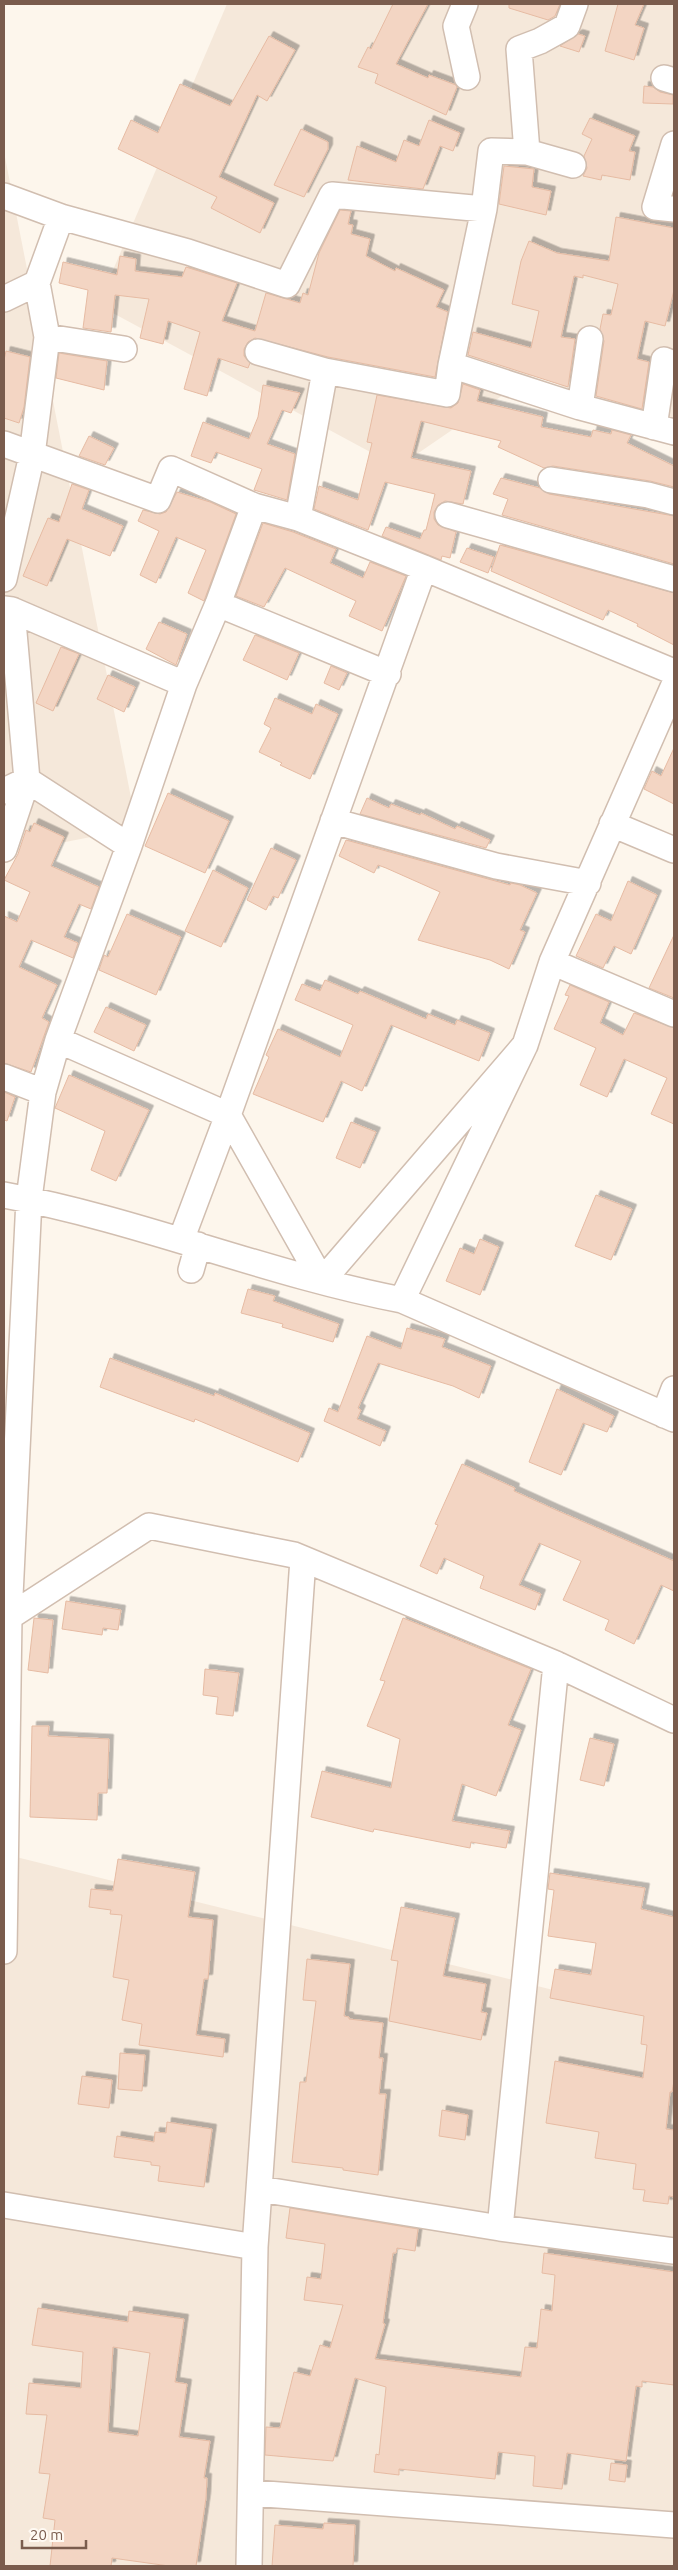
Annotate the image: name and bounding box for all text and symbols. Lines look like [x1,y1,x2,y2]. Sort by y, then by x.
scale bar [22,2518,86,2550]
text: 20 m [30,2526,63,2543]

